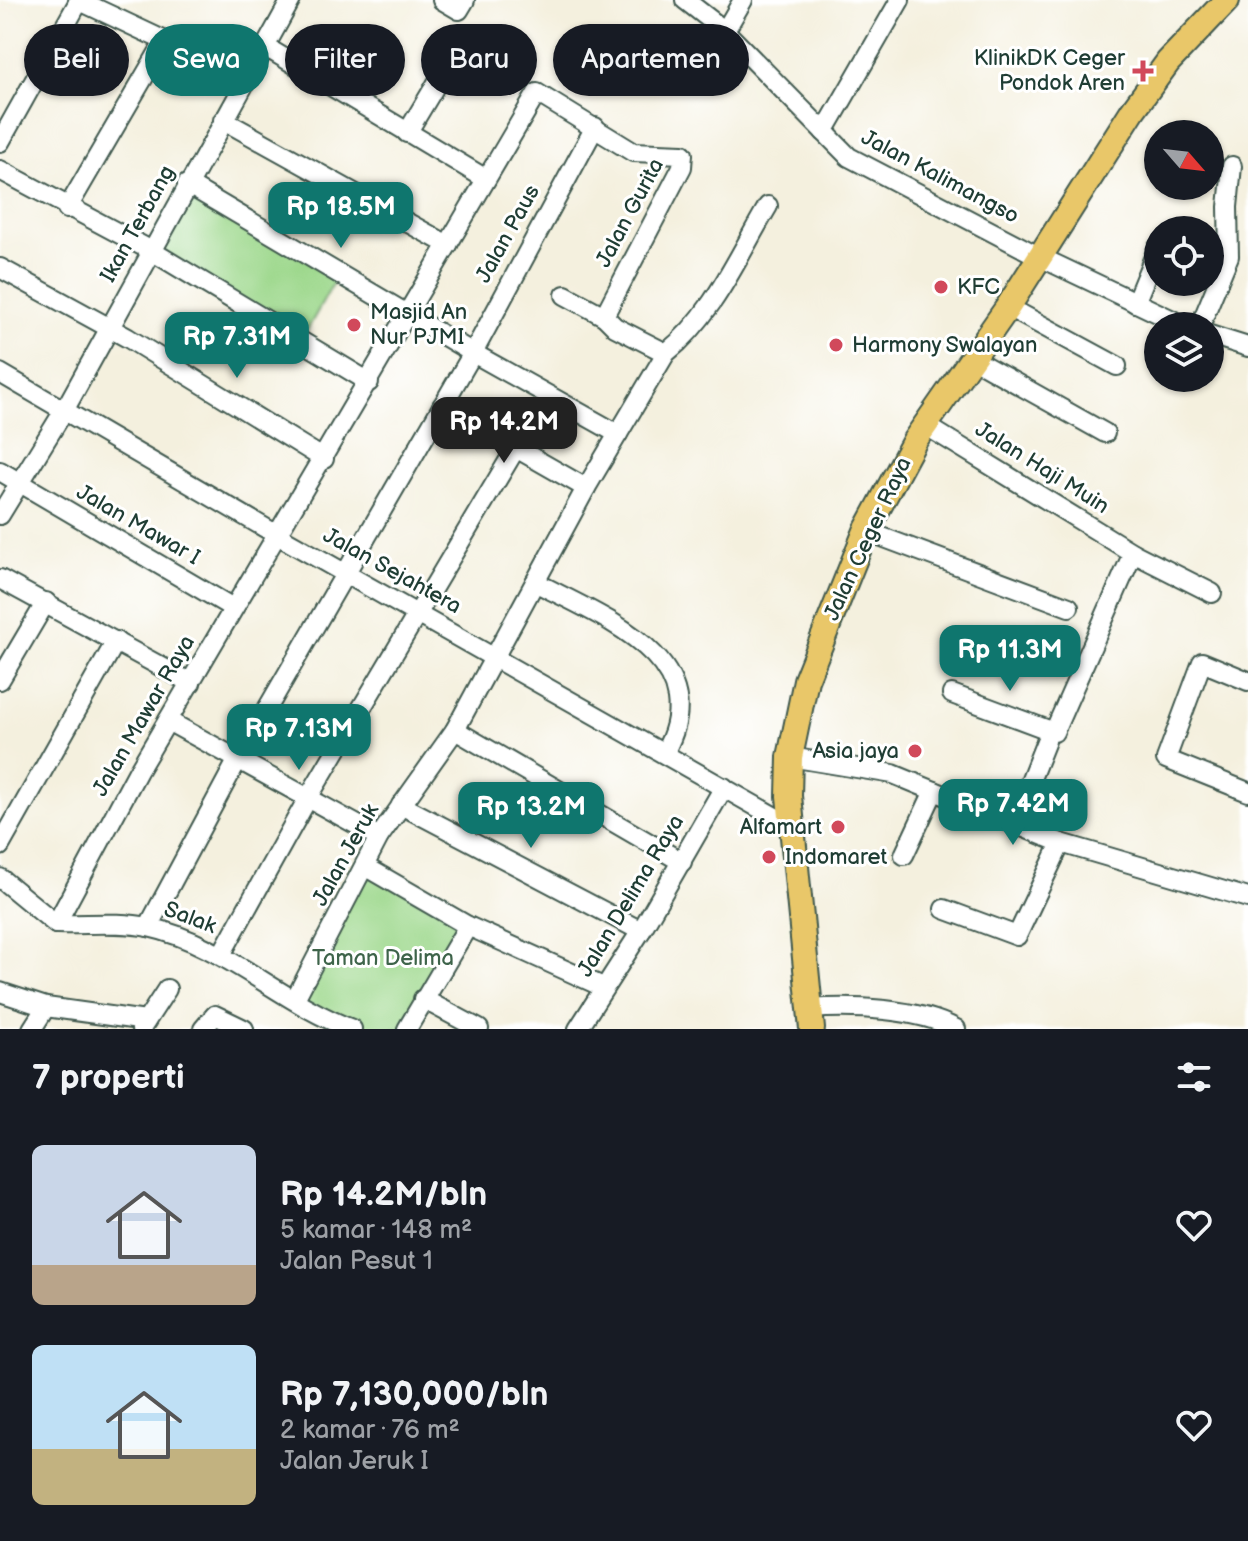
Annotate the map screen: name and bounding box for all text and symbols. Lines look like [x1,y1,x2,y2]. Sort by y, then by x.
chip: Beli [24,24,129,96]
chip: Sewa [145,24,269,96]
chip: Filter [285,24,405,96]
chip: Baru [421,24,537,96]
chip: Apartemen [553,24,749,96]
place label: KlinikDK Ceger Pondok Aren [974,45,1126,97]
marker: KlinikDK Ceger Pondok Aren [1132,60,1154,82]
north arrow [1144,120,1224,200]
map controls [1144,120,1224,392]
street label: Jalan Kalimangso [857,124,1023,230]
street label: Jalan Gurita [590,154,670,272]
street label: Ikan Terbang [95,161,181,287]
street label: Jalan Paus [470,180,546,288]
pin: Rp 18.5M [258,182,424,250]
text: Rp 18.5M [286,192,396,223]
button: locate [1144,216,1224,296]
place label: KFC [957,274,1000,301]
marker: KFC [932,278,950,296]
place label: Masjid An Nur PJMI [370,299,467,351]
pin: Rp 7.31M [154,312,320,380]
button: layers [1144,312,1224,392]
marker: Masjid An Nur PJMI [345,316,363,334]
text: Rp 7.31M [183,322,291,353]
place label: Harmony Swalayan [852,332,1037,359]
marker: Harmony Swalayan [827,336,845,354]
pin: Rp 14.2M [421,397,587,465]
text: Rp 14.2M [449,407,559,438]
street label: Jalan Haji Muin [970,416,1114,520]
street label: Jalan Ceger Raya [818,453,918,625]
street label: Jalan Mawar I [71,479,205,571]
street label: Jalan Sejahtera [318,522,466,620]
pin: Rp 11.3M [927,625,1093,693]
street label: Jalan Mawar Raya [87,631,201,801]
text: Rp 11.3M [958,635,1062,666]
pin: Rp 7.13M [216,704,382,772]
text: Rp 7.13M [245,714,353,745]
place label: Asia jaya [812,738,899,765]
marker: Asia jaya [906,742,924,760]
pin: Rp 7.42M [930,779,1096,847]
pin: Rp 13.2M [448,782,614,850]
text: Rp 7.42M [956,789,1070,820]
text: Rp 13.2M [476,792,586,823]
street label: Jalan Jeruk [307,799,385,911]
street label: Jalan Delima Raya [572,810,690,982]
place label: Alfamart [740,814,822,841]
marker: Alfamart [829,818,847,836]
place label: Indomaret [785,844,888,871]
marker: Indomaret [760,848,778,866]
street label: Salak [160,896,220,940]
park label: Taman Delima [312,945,454,972]
icon: filters [1172,1055,1216,1099]
text: 7 properti [32,1057,184,1098]
text: Rp 14.2M/bln [280,1174,487,1215]
icon: home [96,1177,192,1273]
icon: heart [1172,1203,1216,1247]
text: 5 kamar · 148 m² [280,1215,472,1246]
text: Jalan Pesut 1 [280,1246,433,1277]
text: Rp 7,130,000/bln [280,1374,549,1415]
icon: home [96,1377,192,1473]
icon: heart [1172,1403,1216,1447]
text: 2 kamar · 76 m² [280,1415,460,1446]
text: Jalan Jeruk I [280,1446,429,1477]

